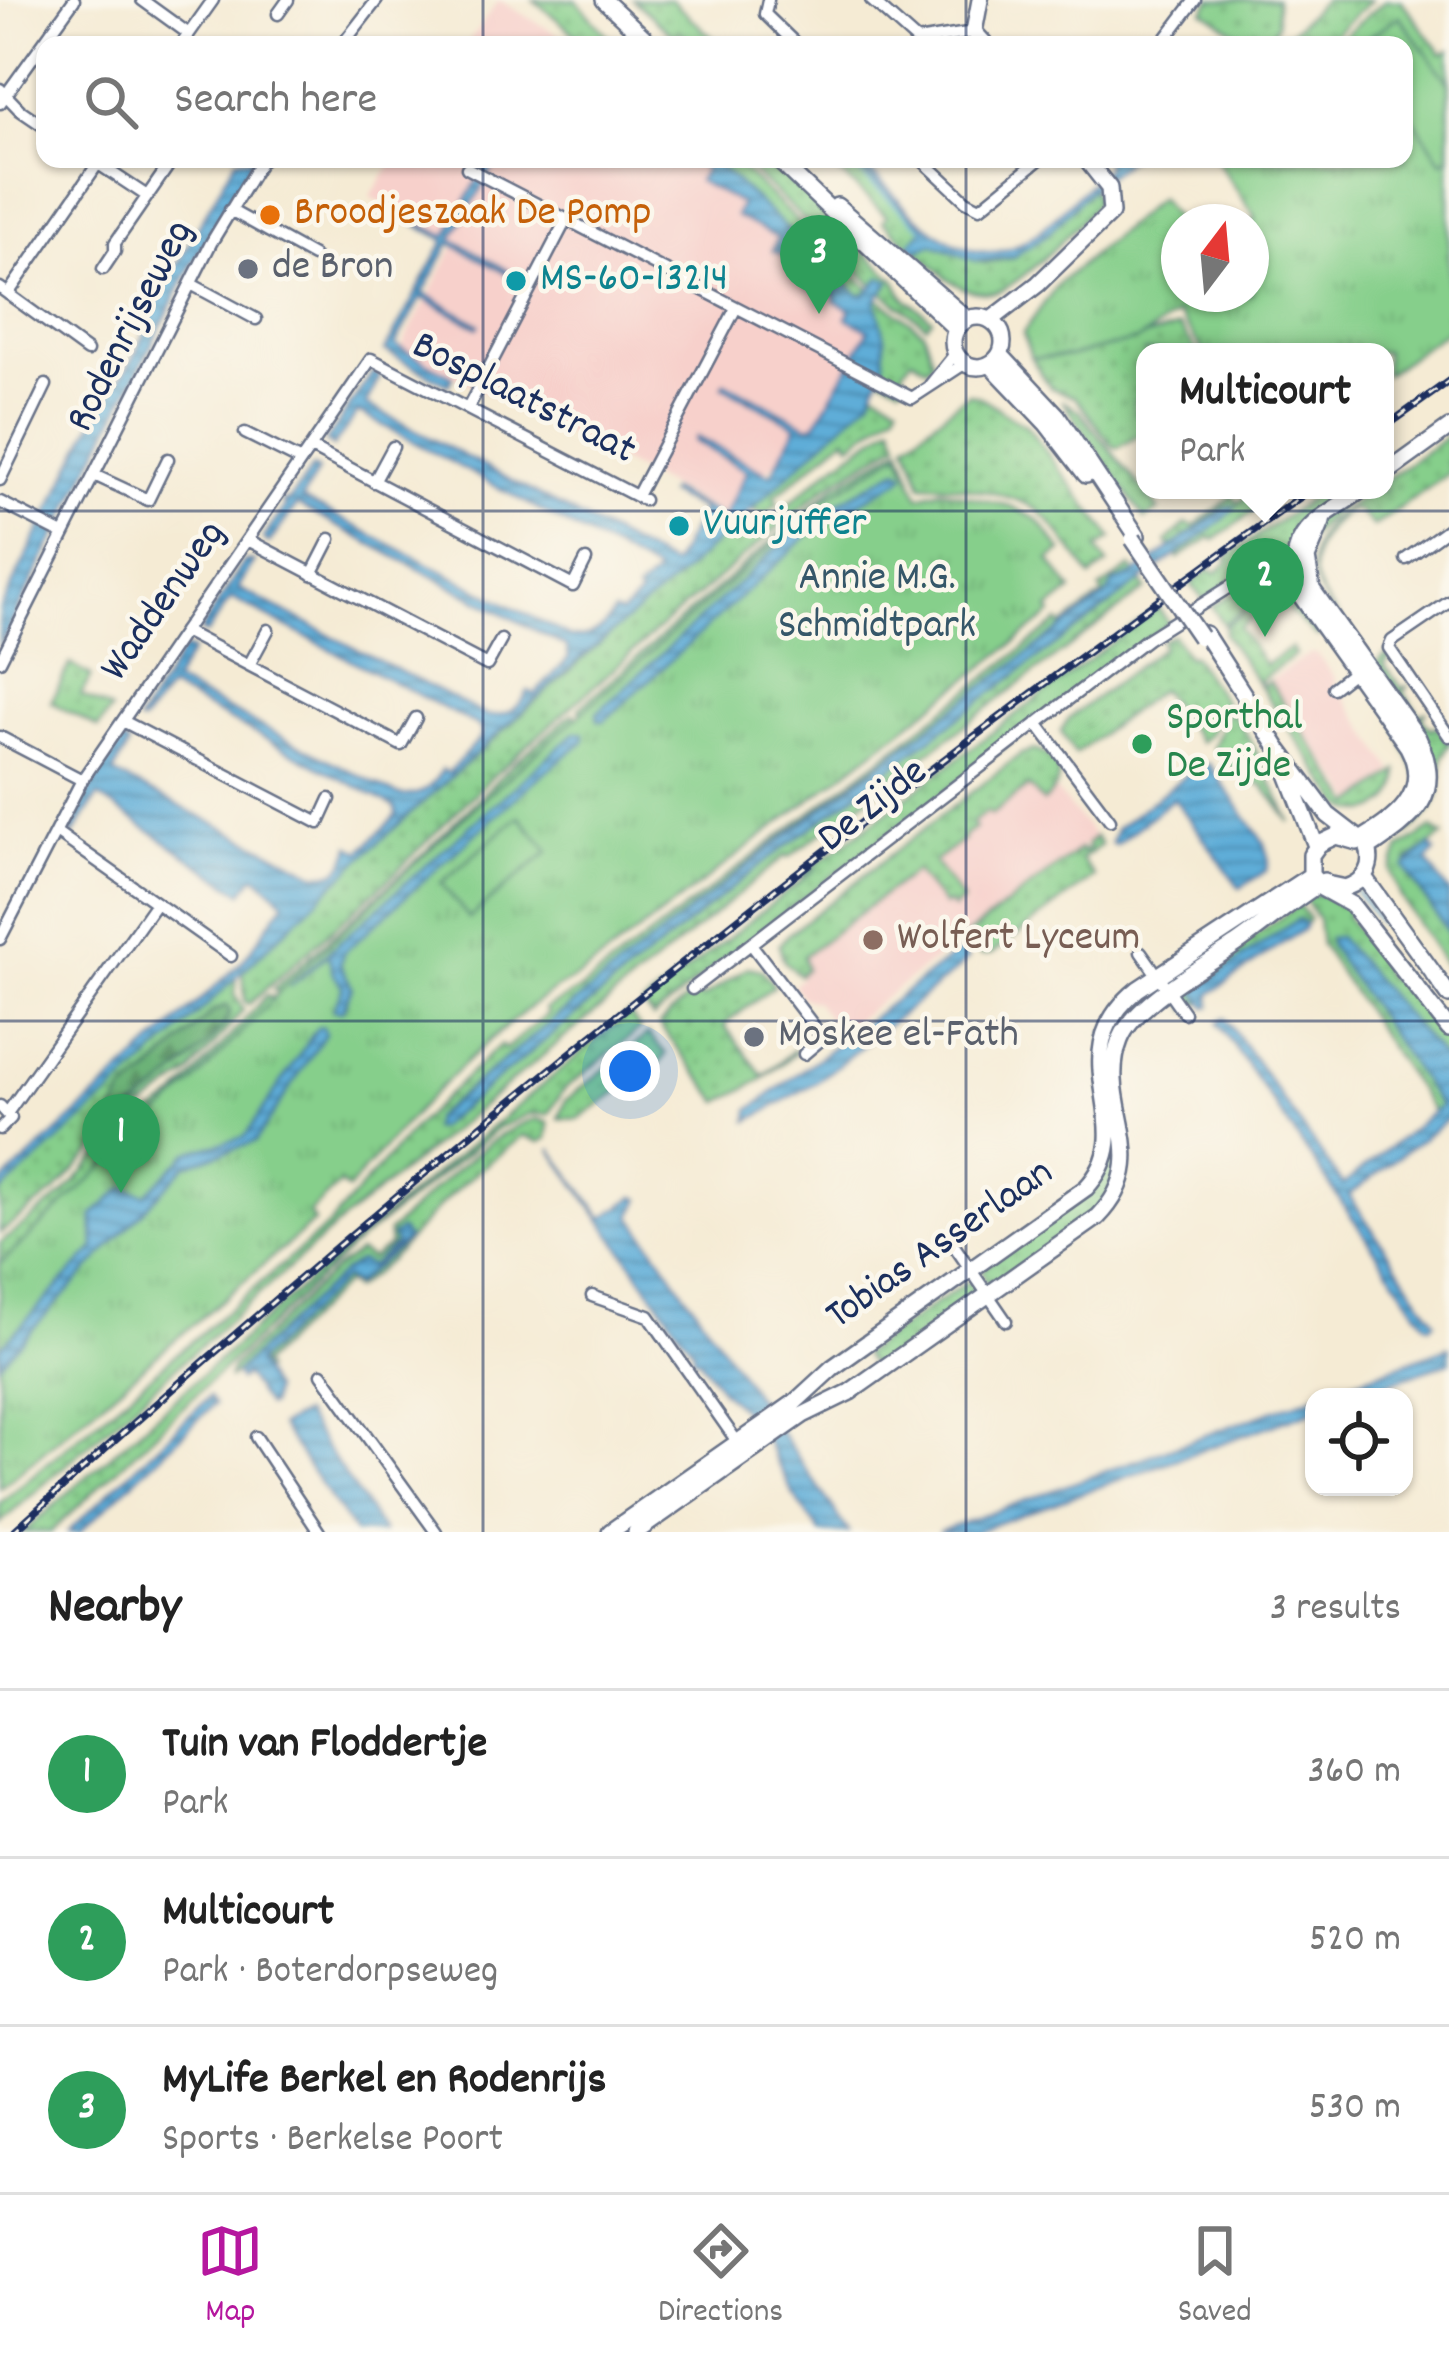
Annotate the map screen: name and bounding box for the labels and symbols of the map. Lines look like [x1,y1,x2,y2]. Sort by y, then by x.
place label: Broodjeszaak De Pomp [294,185,652,245]
marker: Broodjeszaak De Pomp [257,202,283,228]
north arrow [1161,204,1269,312]
street label: Rodenrijseweg [53,210,211,444]
pin: 3 [780,215,858,314]
place label: de Bron [272,239,393,299]
place label: MS-60-13214 [540,251,728,311]
marker: de Bron [235,256,261,282]
marker: MS-60-13214 [503,268,529,294]
street label: Bosplaatstraat [401,318,645,482]
place label: Vuurjuffer [703,496,867,556]
street label: Waddenweg [87,509,243,695]
marker: Vuurjuffer [666,513,692,539]
pin: 2 [1226,538,1304,637]
park label: Annie M.G. Schmidtpark [778,550,976,658]
place label: Sporthal De Zijde [1166,690,1303,798]
marker: Sporthal De Zijde [1129,731,1155,757]
street label: De Zijde [806,745,942,869]
place label: Wolfert Lyceum [897,910,1140,970]
marker: Wolfert Lyceum [860,927,886,953]
place label: Moskee el-Fath [778,1007,1019,1067]
marker: Moskee el-Fath [741,1024,767,1050]
your location [600,1041,660,1101]
pin: 1 [82,1094,160,1193]
street label: Tobias Asserlaan [815,1145,1067,1347]

